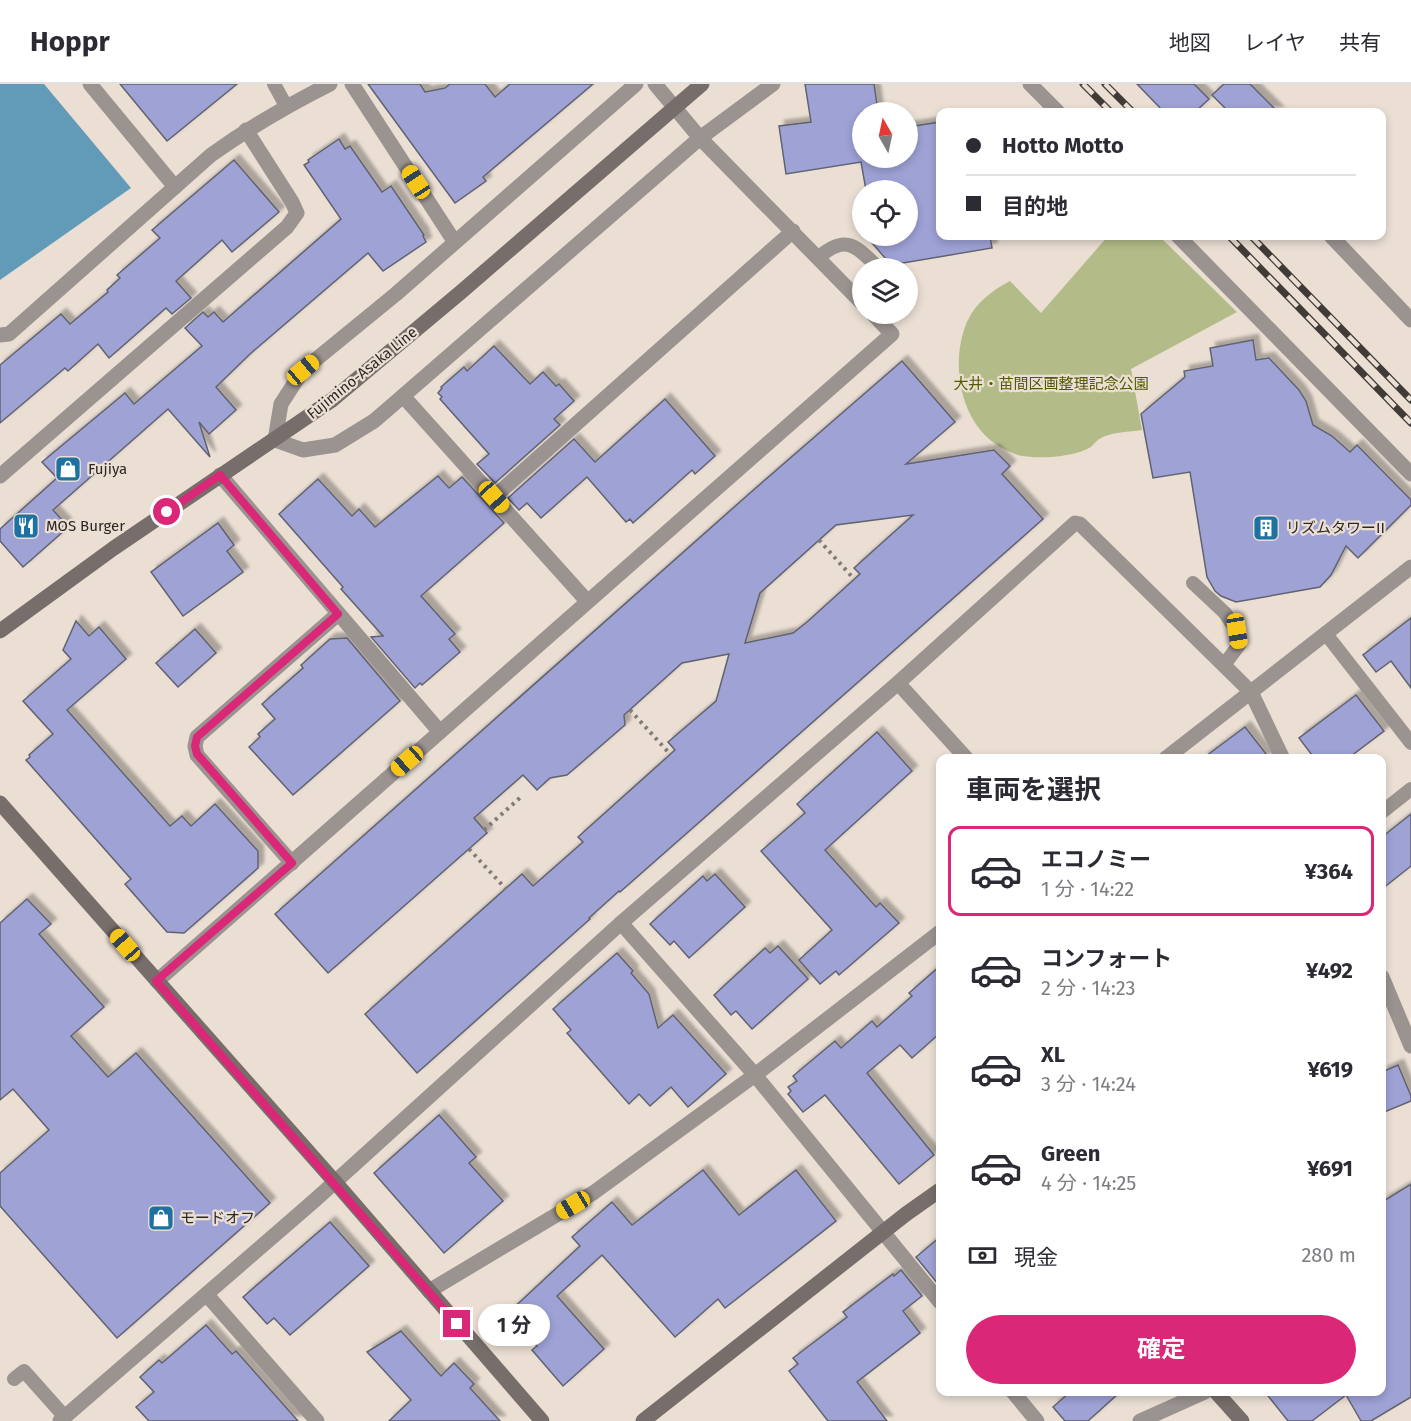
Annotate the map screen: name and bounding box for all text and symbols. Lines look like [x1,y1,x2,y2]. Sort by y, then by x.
text: Hoppr [30,25,110,58]
text: 地図 [1169,30,1211,56]
text: レイヤ [1244,30,1306,56]
text: 共有 [1339,30,1381,56]
north arrow [852,102,918,168]
map controls [852,102,918,324]
text: Hotto Motto [1002,132,1124,159]
car [399,162,433,202]
button: locate [852,180,918,246]
text: 目的地 [1002,193,1068,220]
button: layers [852,258,918,324]
street label: Fujimino-Asaka Line [303,323,421,423]
car [283,352,323,388]
park label: 大井・苗間区画整理記念公園 [953,375,1149,393]
shop icon: Fujiya [53,454,83,484]
place label: Fujiya [88,460,127,478]
car [475,478,513,516]
route start [153,498,180,525]
restaurant icon: MOS Burger [11,511,41,541]
building icon: リズムタワーII [1251,513,1281,543]
place label: MOS Burger [46,517,125,535]
place label: リズムタワーII [1286,519,1385,537]
car [1225,612,1249,650]
car [388,742,426,780]
text: 車両を選択 [966,774,1101,806]
icon: car [969,844,1023,898]
text: エコノミー [1041,846,1151,873]
text: ¥364 [1305,858,1353,885]
text: 1 分 · 14:22 [1041,877,1134,901]
car [106,926,144,964]
icon: car [969,943,1023,997]
text: コンフォート [1041,945,1172,972]
text: ¥492 [1306,957,1353,984]
text: 2 分 · 14:23 [1041,976,1135,1000]
text: XL [1041,1041,1065,1068]
icon: car [969,1042,1023,1096]
text: ¥619 [1307,1056,1353,1083]
text: 3 分 · 14:24 [1041,1072,1136,1096]
text: Green [1041,1140,1100,1167]
icon: car [969,1141,1023,1195]
text: ¥691 [1307,1155,1353,1182]
text: 4 分 · 14:25 [1041,1171,1136,1195]
car [553,1188,593,1222]
shop icon: モードオフ [146,1203,176,1233]
place label: モードオフ [180,1209,255,1227]
icon: cash [966,1239,999,1272]
text: 280 m [1301,1243,1356,1267]
text: 現金 [1014,1244,1058,1271]
callout: 1 分 [478,1303,550,1345]
route end [443,1310,470,1337]
text: 1 分 [497,1313,531,1337]
button: 確定 [966,1315,1356,1384]

